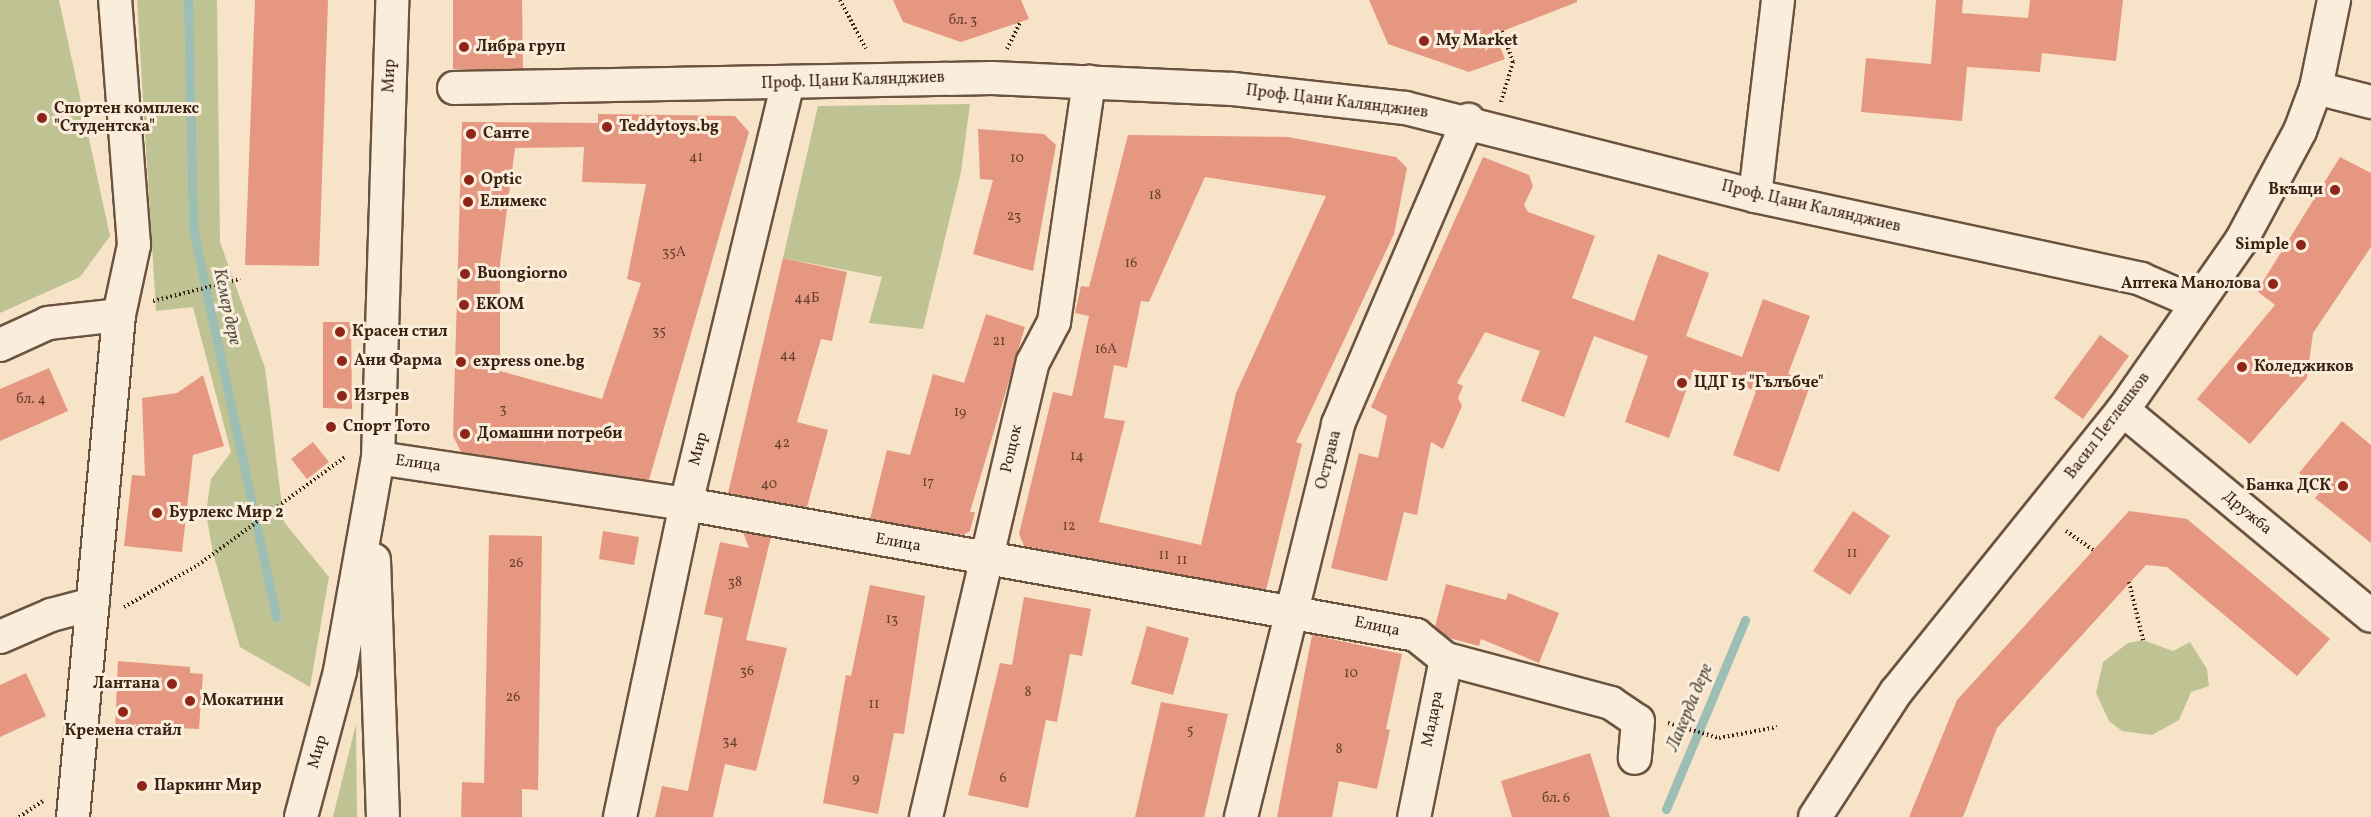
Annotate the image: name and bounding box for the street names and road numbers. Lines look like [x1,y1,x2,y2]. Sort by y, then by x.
street label: Мир [380,59,400,93]
street label: Проф. Цани Калянджиев [761,68,945,94]
street label: Проф. Цани Калянджиев [1245,81,1429,123]
street label: Проф. Цани Калянджиев [1719,177,1903,237]
street label: Васил Петлешков [2062,369,2154,483]
street label: Рощок [997,423,1027,475]
street label: Острава [1312,428,1346,492]
street label: Мир [686,430,712,468]
street label: Елица [394,451,442,477]
street label: Дружба [2218,487,2276,539]
street label: Елица [874,530,922,556]
street label: Елица [1353,613,1401,641]
street label: Мадара [1418,689,1448,749]
street label: Мир [304,733,332,771]

